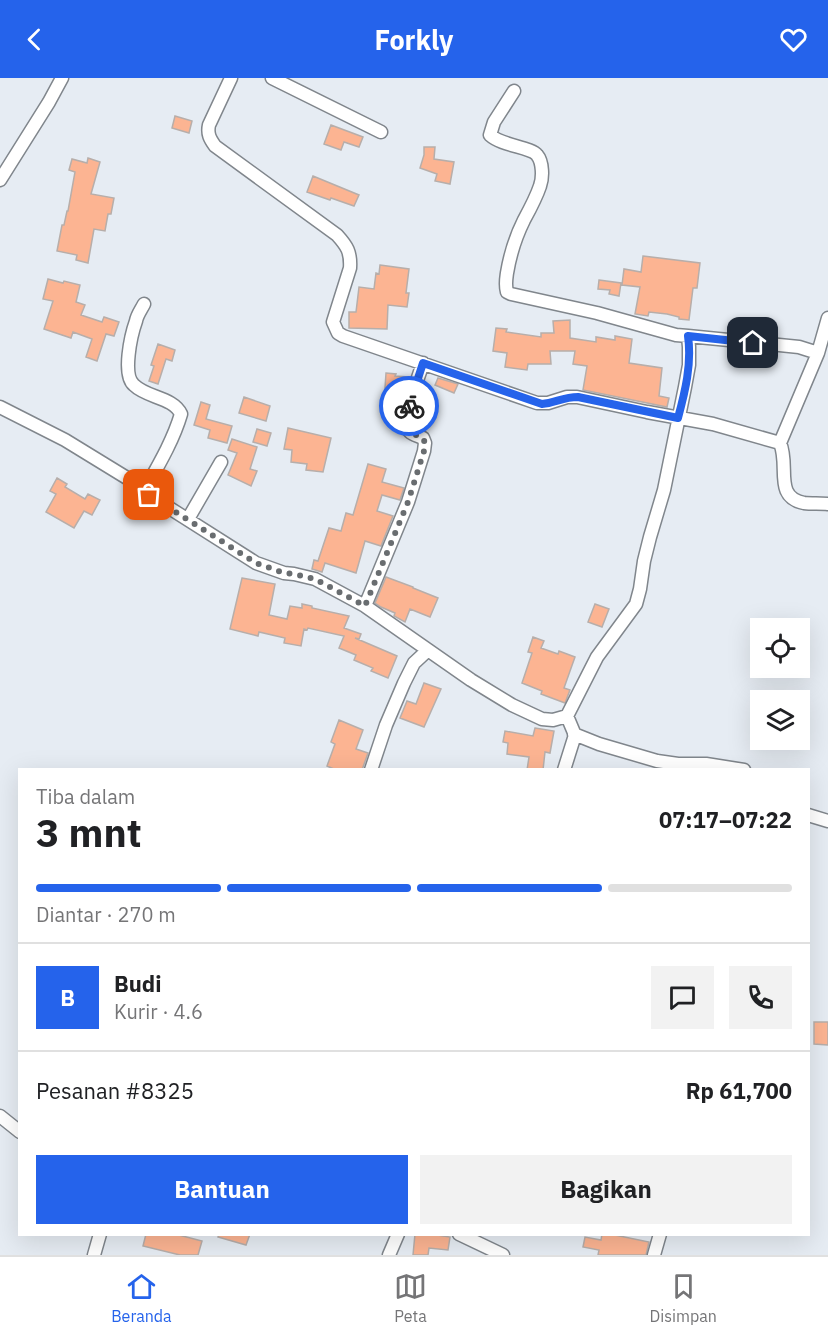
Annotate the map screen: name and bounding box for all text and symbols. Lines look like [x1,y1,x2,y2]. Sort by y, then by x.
text: Forkly [374,22,454,57]
icon: back [18,23,51,56]
icon: heart [777,23,810,56]
pin [727,317,778,368]
icon: home [736,326,769,359]
courier [379,376,439,436]
icon: bike [393,390,426,423]
pin [123,469,174,520]
icon: bag [132,478,165,511]
map controls [750,618,810,750]
button: locate [750,618,810,678]
button: layers [750,690,810,750]
text: Tiba dalam [36,783,135,810]
text: 07:17–07:22 [659,805,792,834]
text: 3 mnt [36,807,142,858]
text: Diantar · 270 m [36,901,176,928]
button: chat [651,966,714,1029]
button: phone [729,966,792,1029]
text: Budi [114,969,161,998]
text: B [60,983,75,1012]
text: Kurir · 4.6 [114,998,203,1025]
text: Pesanan #8325 [36,1076,194,1105]
text: Rp 61,700 [686,1076,792,1105]
button: Bantuan [36,1155,408,1224]
button: Bagikan [420,1155,792,1224]
tab: Beranda [111,1270,172,1326]
tab: Peta [394,1270,427,1326]
tab: Disimpan [649,1270,717,1326]

